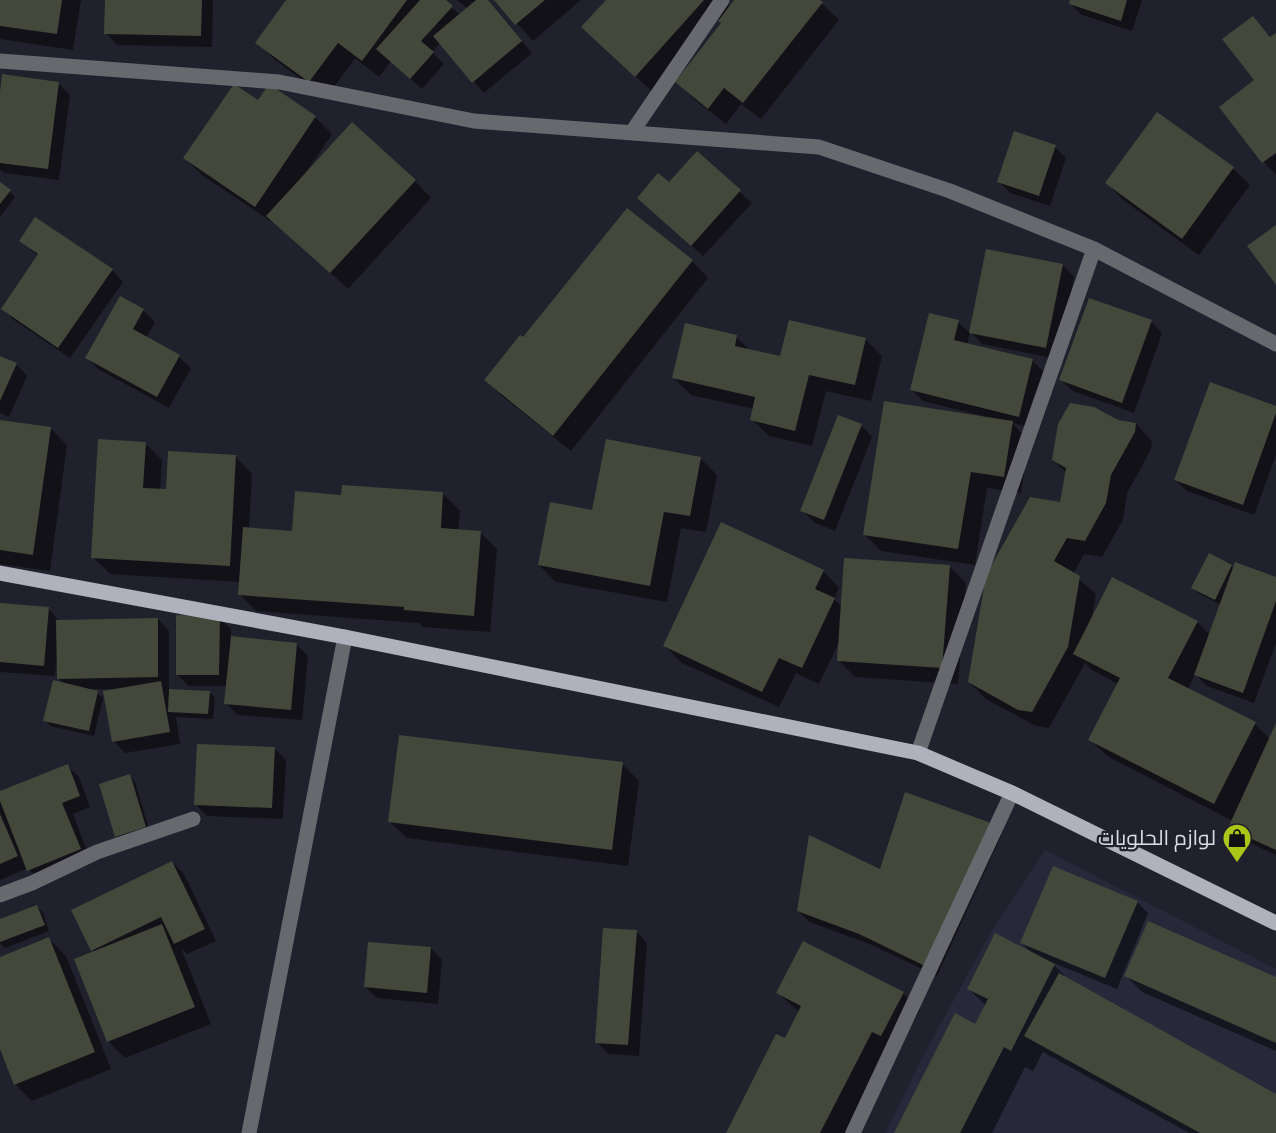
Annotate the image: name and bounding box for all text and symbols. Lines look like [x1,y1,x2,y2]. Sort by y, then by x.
shop icon: لوازم الحلويات [1221,822,1253,864]
place label: لوازم الحلويات [1098,825,1216,852]

